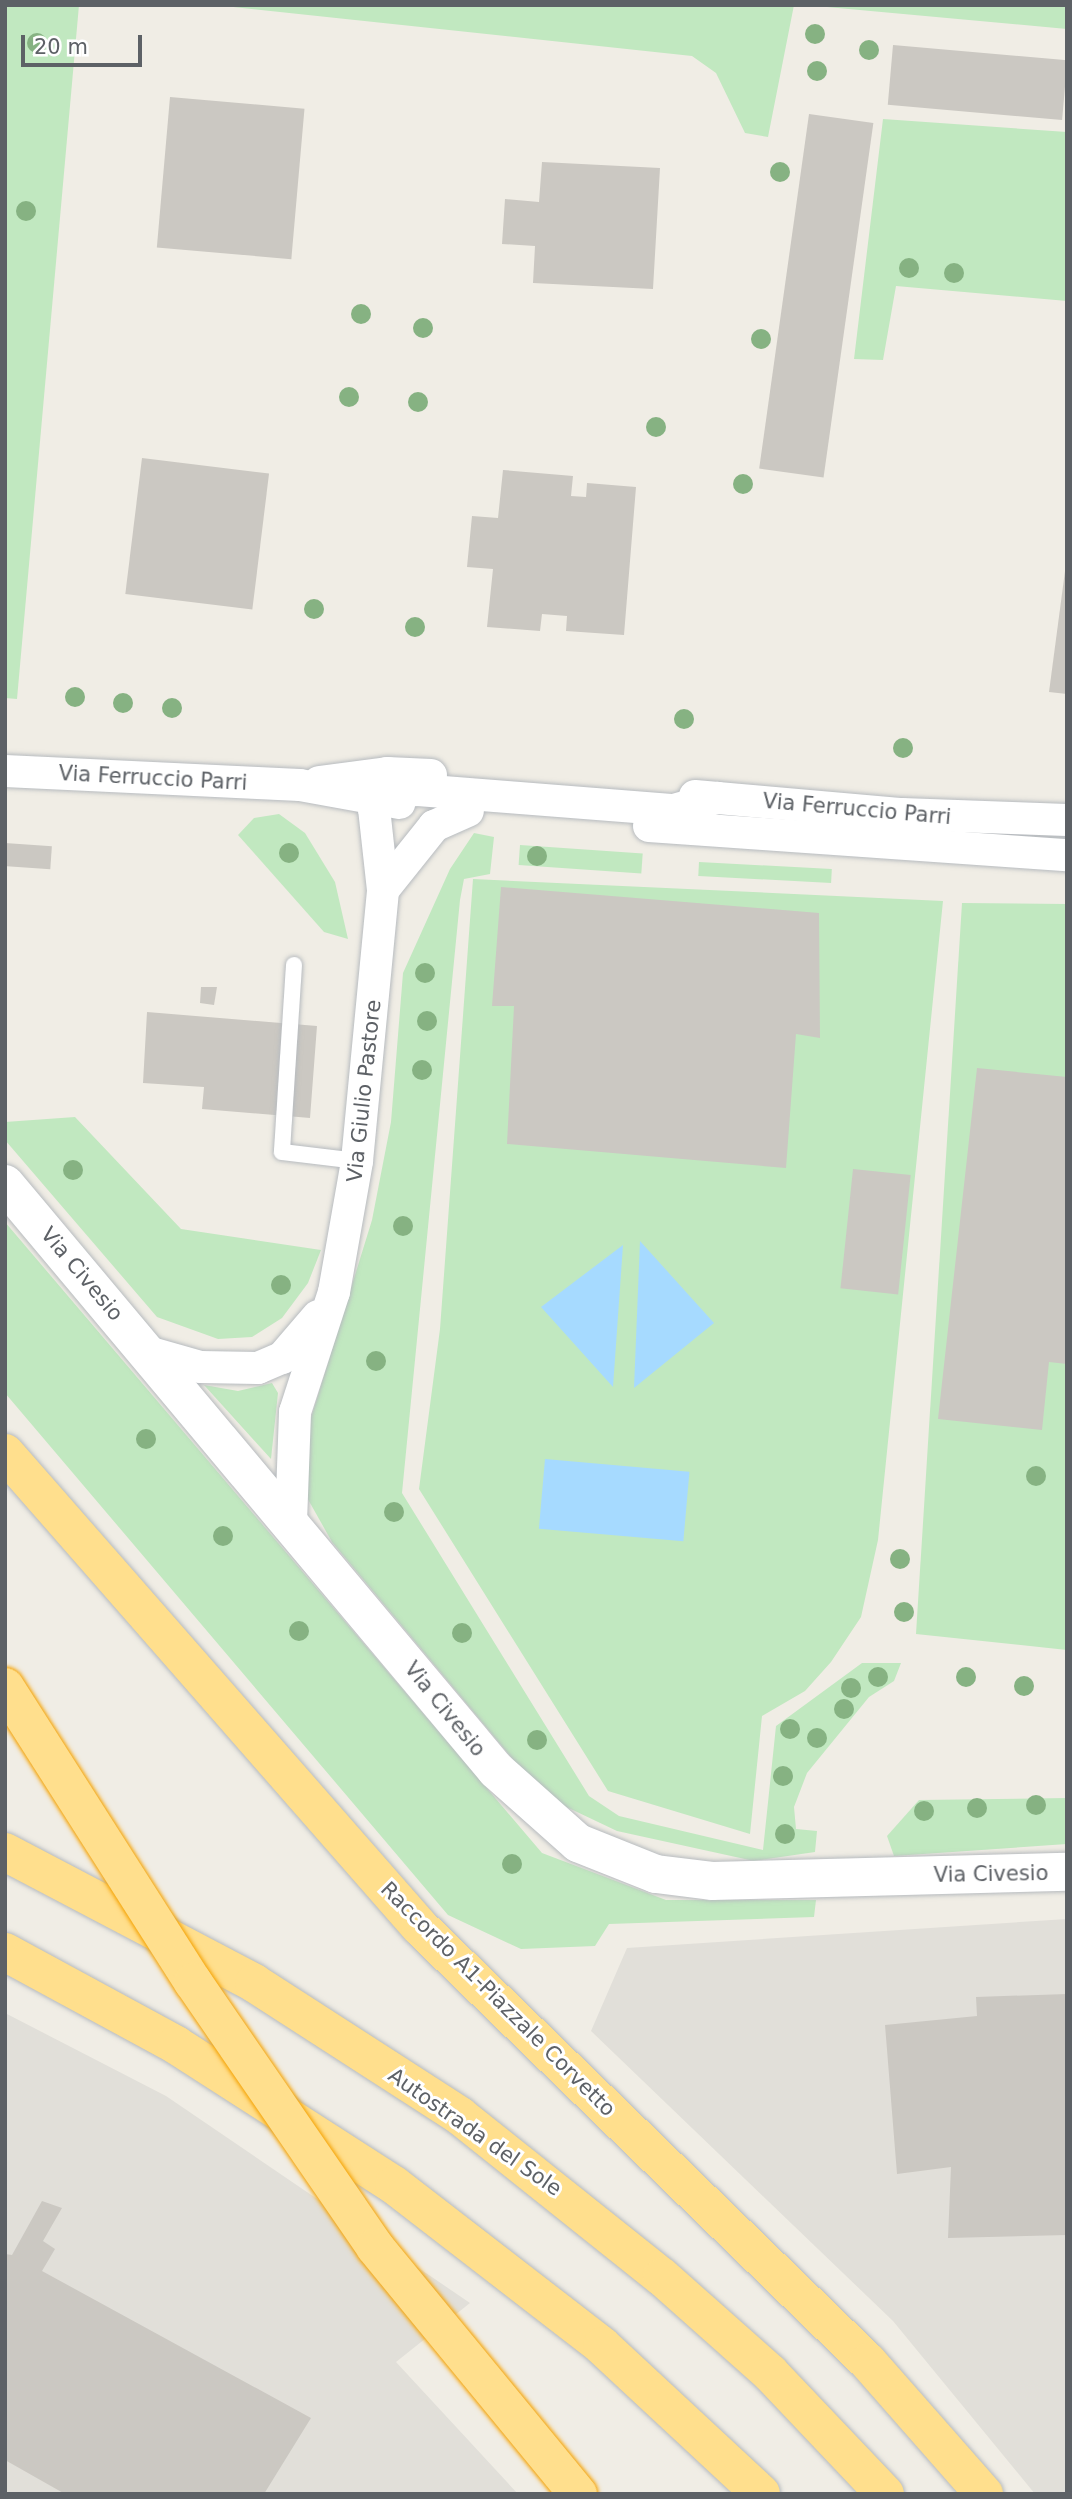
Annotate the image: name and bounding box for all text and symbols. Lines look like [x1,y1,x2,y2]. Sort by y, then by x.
scale bar [24,21,145,65]
text: 20 m [34,35,88,59]
street label: Via Ferruccio Parri [58,760,248,796]
street label: Via Ferruccio Parri [762,788,952,830]
street label: Via Giulio Pastore [342,998,386,1184]
street label: Via Civesio [35,1222,129,1326]
street label: Via Civesio [399,1656,491,1762]
street label: Via Civesio [933,1860,1049,1888]
street label: Raccordo A1-Piazzale Corvetto [375,1876,621,2122]
street label: Autostrada del Sole [383,2063,567,2201]

